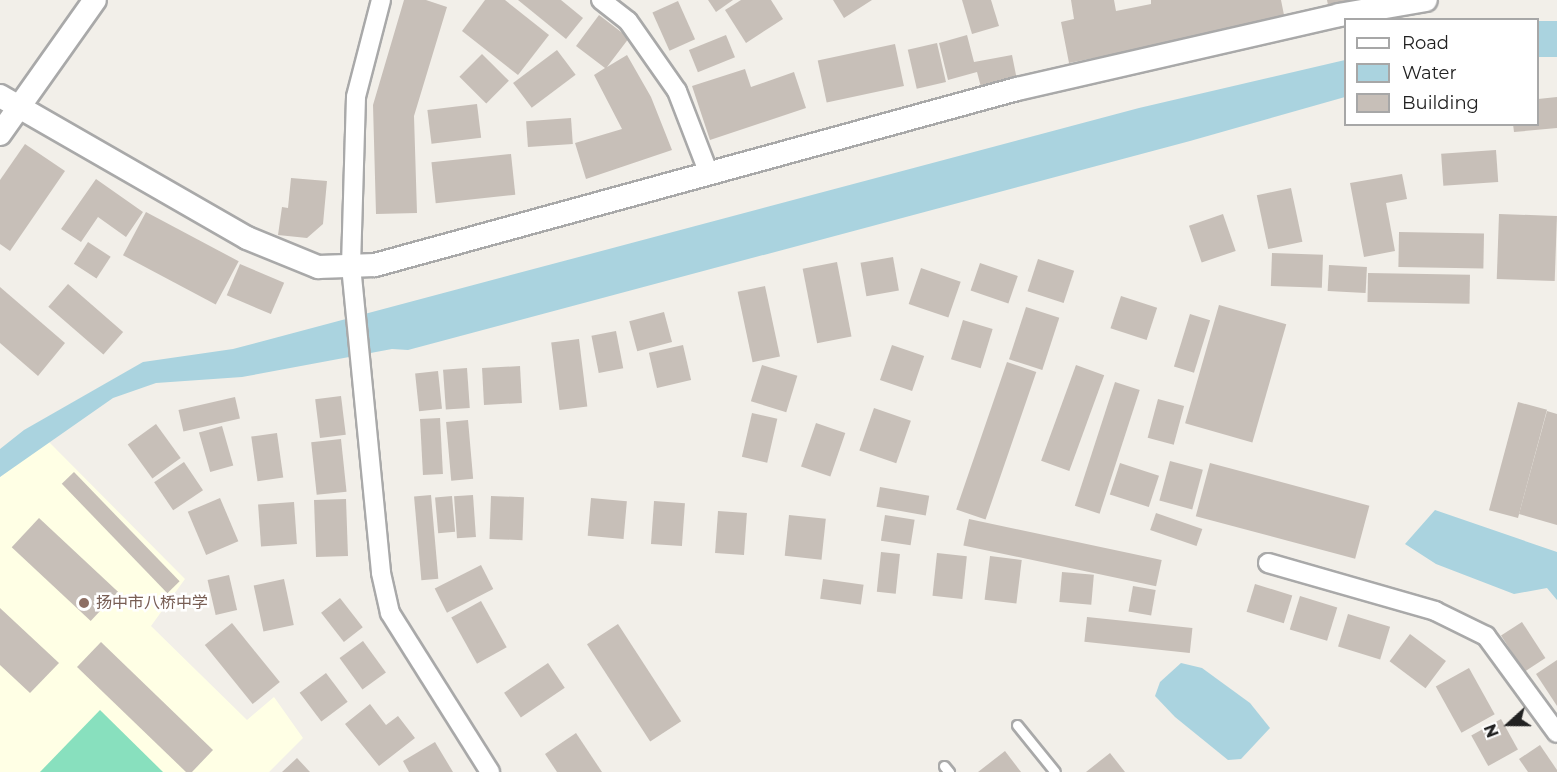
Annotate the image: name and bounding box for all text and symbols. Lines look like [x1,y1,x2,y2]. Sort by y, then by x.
legend [1344,18,1539,126]
text: Road [1402,32,1449,54]
text: Water [1402,62,1457,84]
text: Building [1402,92,1479,114]
place label: 扬中市八桥中学 [96,593,208,613]
marker: 扬中市八桥中学 [77,596,91,610]
north arrow [1479,694,1539,754]
text: N [1481,721,1503,740]

